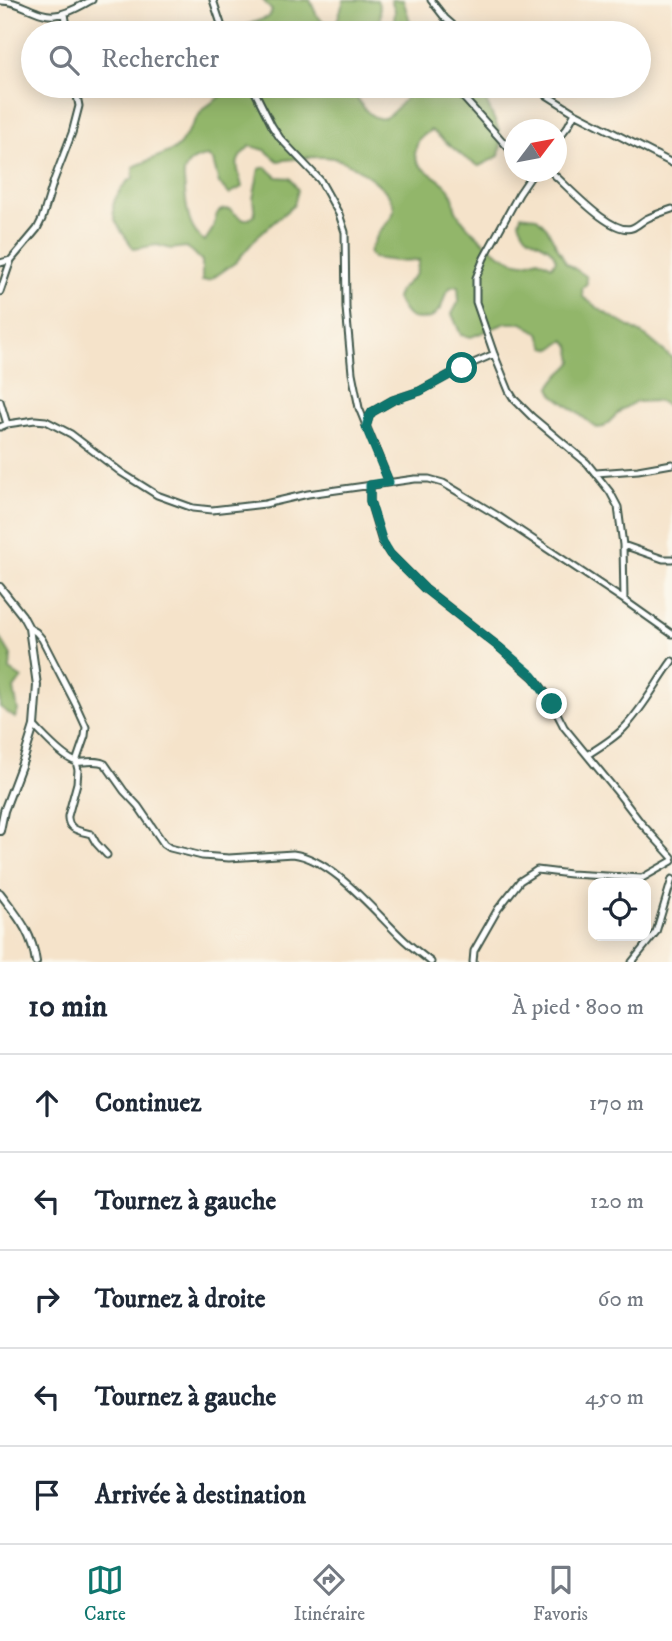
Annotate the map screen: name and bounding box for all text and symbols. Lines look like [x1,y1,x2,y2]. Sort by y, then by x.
search box [21,21,651,98]
icon: search [45,41,83,79]
text: Rechercher [101,43,219,76]
north arrow [504,119,567,182]
route start [446,352,477,383]
route end [536,688,567,719]
map controls [588,878,651,941]
button: locate [588,878,651,941]
text: 10 min [28,989,107,1026]
text: À pied · 800 m [512,993,644,1022]
icon: ahead [28,1084,66,1122]
text: Continuez [95,1087,201,1120]
text: 170 m [589,1089,644,1118]
icon: left [28,1182,66,1220]
text: Tournez à gauche [95,1185,276,1218]
text: 120 m [590,1187,644,1216]
icon: right [28,1280,66,1318]
text: Tournez à droite [95,1283,266,1316]
text: 60 m [597,1285,644,1314]
icon: left [28,1378,66,1416]
text: Tournez à gauche [95,1381,276,1414]
text: 450 m [585,1383,644,1412]
icon: arrive [28,1476,66,1514]
text: Arrivée à destination [95,1479,306,1512]
tab: Carte [84,1561,126,1626]
tab: Itinéraire [294,1561,365,1626]
tab: Favoris [533,1561,588,1626]

